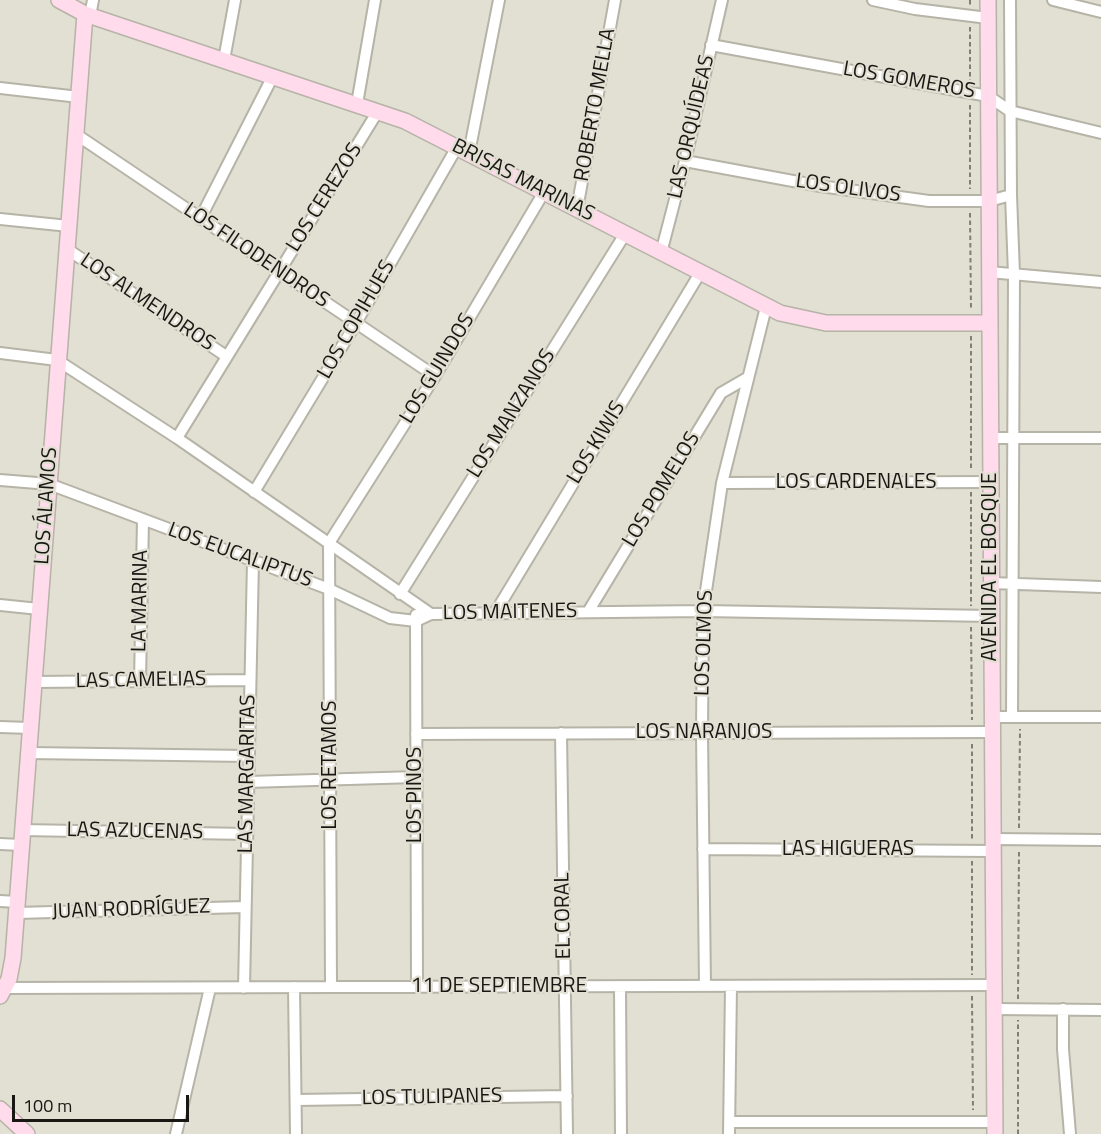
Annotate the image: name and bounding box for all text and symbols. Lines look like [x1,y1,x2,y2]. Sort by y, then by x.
street label: ROBERTO MELLA [570,26,622,184]
street label: LAS ORQUÍDEAS [663,53,721,201]
street label: LOS GOMEROS [841,57,977,105]
street label: BRISAS MARINAS [447,134,599,228]
street label: LOS CEREZOS [282,139,368,257]
street label: LOS OLIVOS [794,169,902,209]
street label: LOS FILODENDROS [178,198,334,314]
street label: LOS ALMENDROS [75,249,219,357]
street label: LOS COPIHUES [313,256,401,384]
street label: LOS GUINDOS [395,309,481,429]
street label: LOS MANZANOS [462,345,562,483]
street label: LOS KIWIS [563,397,631,489]
street label: LOS POMELOS [618,428,706,552]
street label: LOS ÁLAMOS [30,447,64,565]
street label: LOS CARDENALES [775,470,937,496]
street label: AVENIDA EL BOSQUE [978,473,1004,661]
street label: LOS EUCALIPTUS [164,518,316,594]
street label: LA MARINA [128,550,154,652]
street label: LOS OLMOS [691,589,719,697]
street label: LOS MAITENES [442,599,578,627]
street label: LAS CAMELIAS [75,667,207,695]
street label: LAS MARGARITAS [234,694,262,854]
street label: LOS RETAMOS [318,700,344,830]
street label: LOS NARANJOS [636,720,772,746]
street label: LOS PINOS [403,747,429,843]
street label: LAS AZUCENAS [66,818,204,846]
street label: LAS HIGUERAS [782,837,914,863]
street label: EL CORAL [551,872,577,960]
street label: JUAN RODRÍGUEZ [51,895,211,925]
street label: 11 DE SEPTIEMBRE [411,974,587,1000]
scale bar [15,1083,192,1121]
street label: LOS TULIPANES [361,1084,503,1112]
text: 100 m [23,1092,72,1119]

